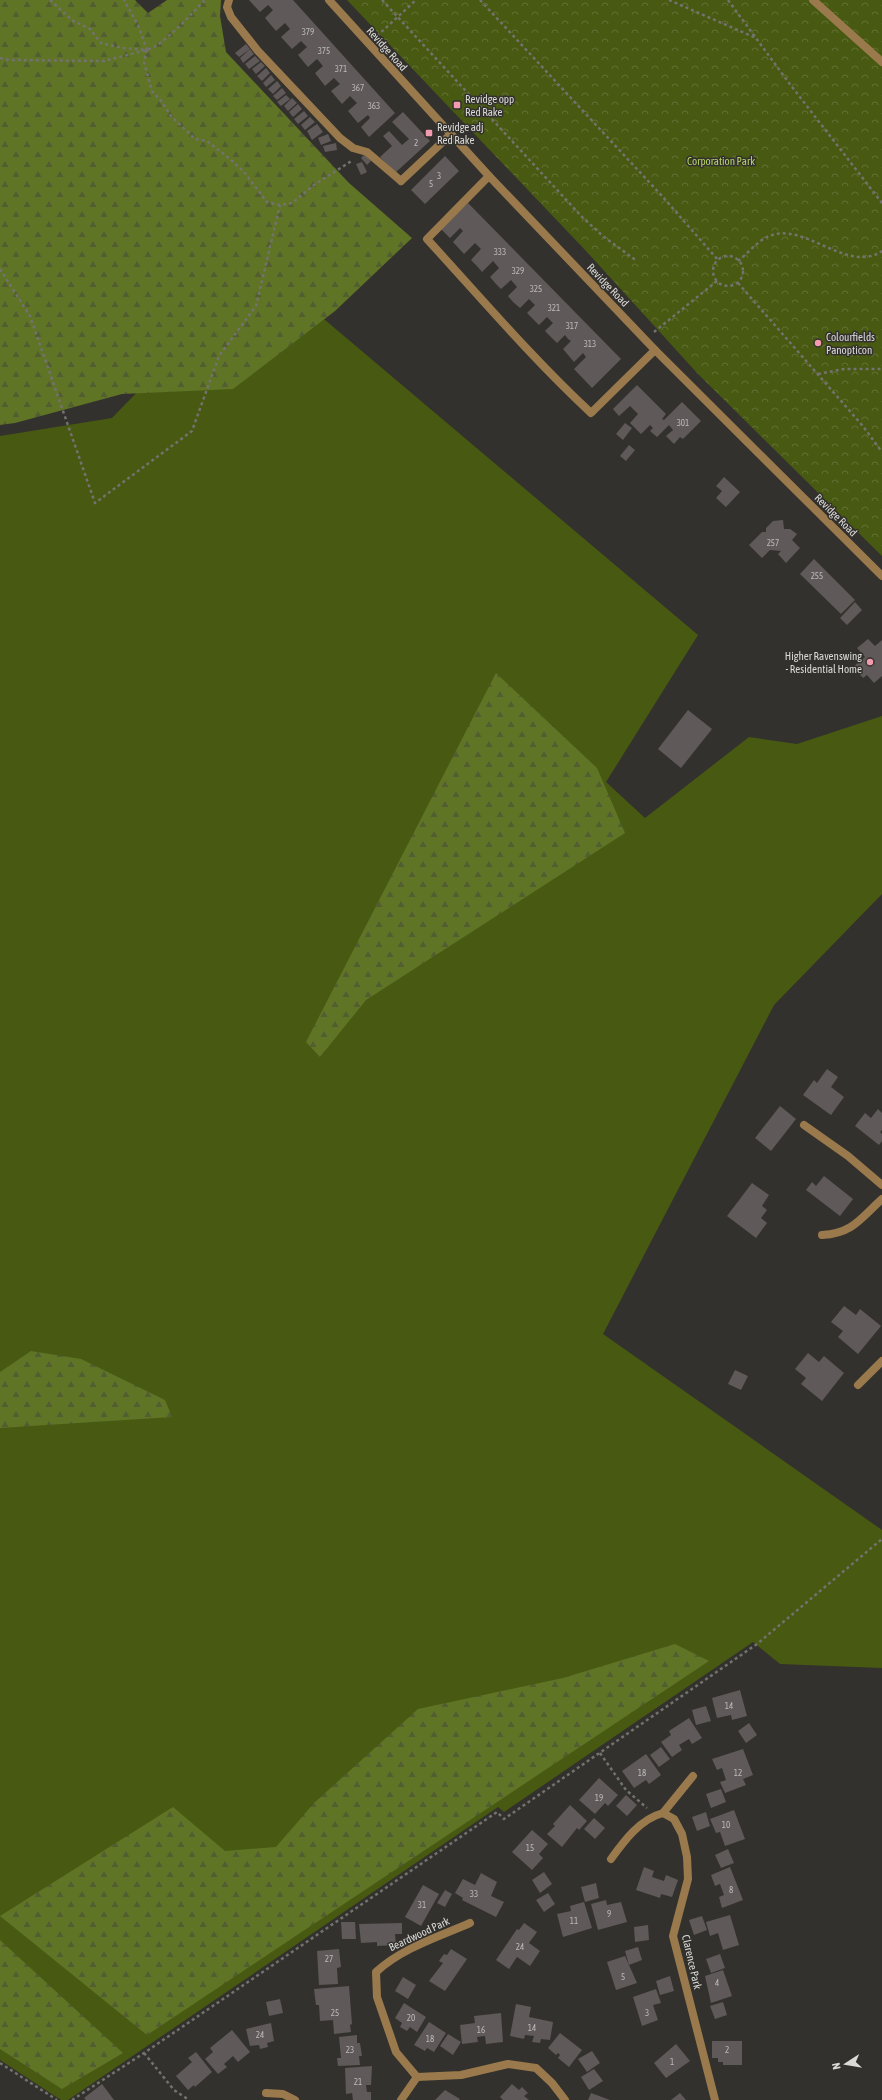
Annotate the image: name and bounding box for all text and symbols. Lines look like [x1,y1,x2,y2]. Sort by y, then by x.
street label: Revidge Road [364,25,410,73]
house number: 379 [302,27,314,37]
house number: 375 [318,46,330,56]
house number: 371 [335,64,347,74]
house number: 367 [352,83,364,93]
place label: Revidge opp Red Rake [465,93,514,118]
marker: Revidge opp Red Rake [452,100,462,110]
house number: 363 [368,101,380,111]
place label: Revidge adj Red Rake [437,121,484,146]
marker: Revidge adj Red Rake [424,128,434,138]
house number: 2 [414,138,418,148]
park label: Corporation Park [687,155,755,167]
house number: 3 [437,171,441,181]
house number: 5 [429,179,433,189]
house number: 333 [494,247,506,257]
street label: Revidge Road [585,261,631,309]
house number: 329 [512,266,524,276]
house number: 325 [530,284,542,294]
house number: 321 [548,303,560,313]
house number: 317 [566,321,578,331]
place label: Colourfields Panopticon [826,331,875,356]
marker: Colourfields Panopticon [813,338,823,348]
house number: 313 [584,339,596,349]
house number: 301 [677,418,689,428]
street label: Revidge Road [812,491,860,539]
house number: 257 [767,538,779,548]
house number: 255 [811,571,823,581]
place label: Higher Ravenswing - Residential Home [785,650,862,675]
marker: Higher Ravenswing - Residential Home [865,657,875,667]
house number: 14 [725,1701,733,1711]
house number: 18 [638,1768,646,1778]
house number: 12 [734,1768,742,1778]
house number: 19 [595,1793,603,1803]
house number: 10 [722,1820,730,1830]
house number: 15 [526,1843,534,1853]
house number: 8 [729,1885,733,1895]
house number: 33 [470,1889,478,1899]
house number: 31 [418,1900,426,1910]
house number: 9 [607,1909,611,1919]
street label: Beardwood Park [387,1915,451,1953]
house number: 11 [570,1916,578,1926]
street label: Clarence Park [680,1934,704,1991]
house number: 24 [516,1942,524,1952]
house number: 27 [325,1954,333,1964]
house number: 5 [621,1972,625,1982]
house number: 4 [715,1978,719,1988]
house number: 25 [331,2008,339,2018]
house number: 3 [645,2008,649,2018]
house number: 20 [407,2013,415,2023]
house number: 14 [528,2023,536,2033]
house number: 16 [477,2025,485,2035]
house number: 24 [256,2030,264,2040]
house number: 18 [426,2034,434,2044]
north arrow [826,2044,866,2084]
house number: 23 [346,2045,354,2055]
house number: 2 [725,2045,729,2055]
house number: 1 [670,2057,674,2067]
text: N [830,2062,843,2071]
house number: 21 [354,2077,362,2087]

